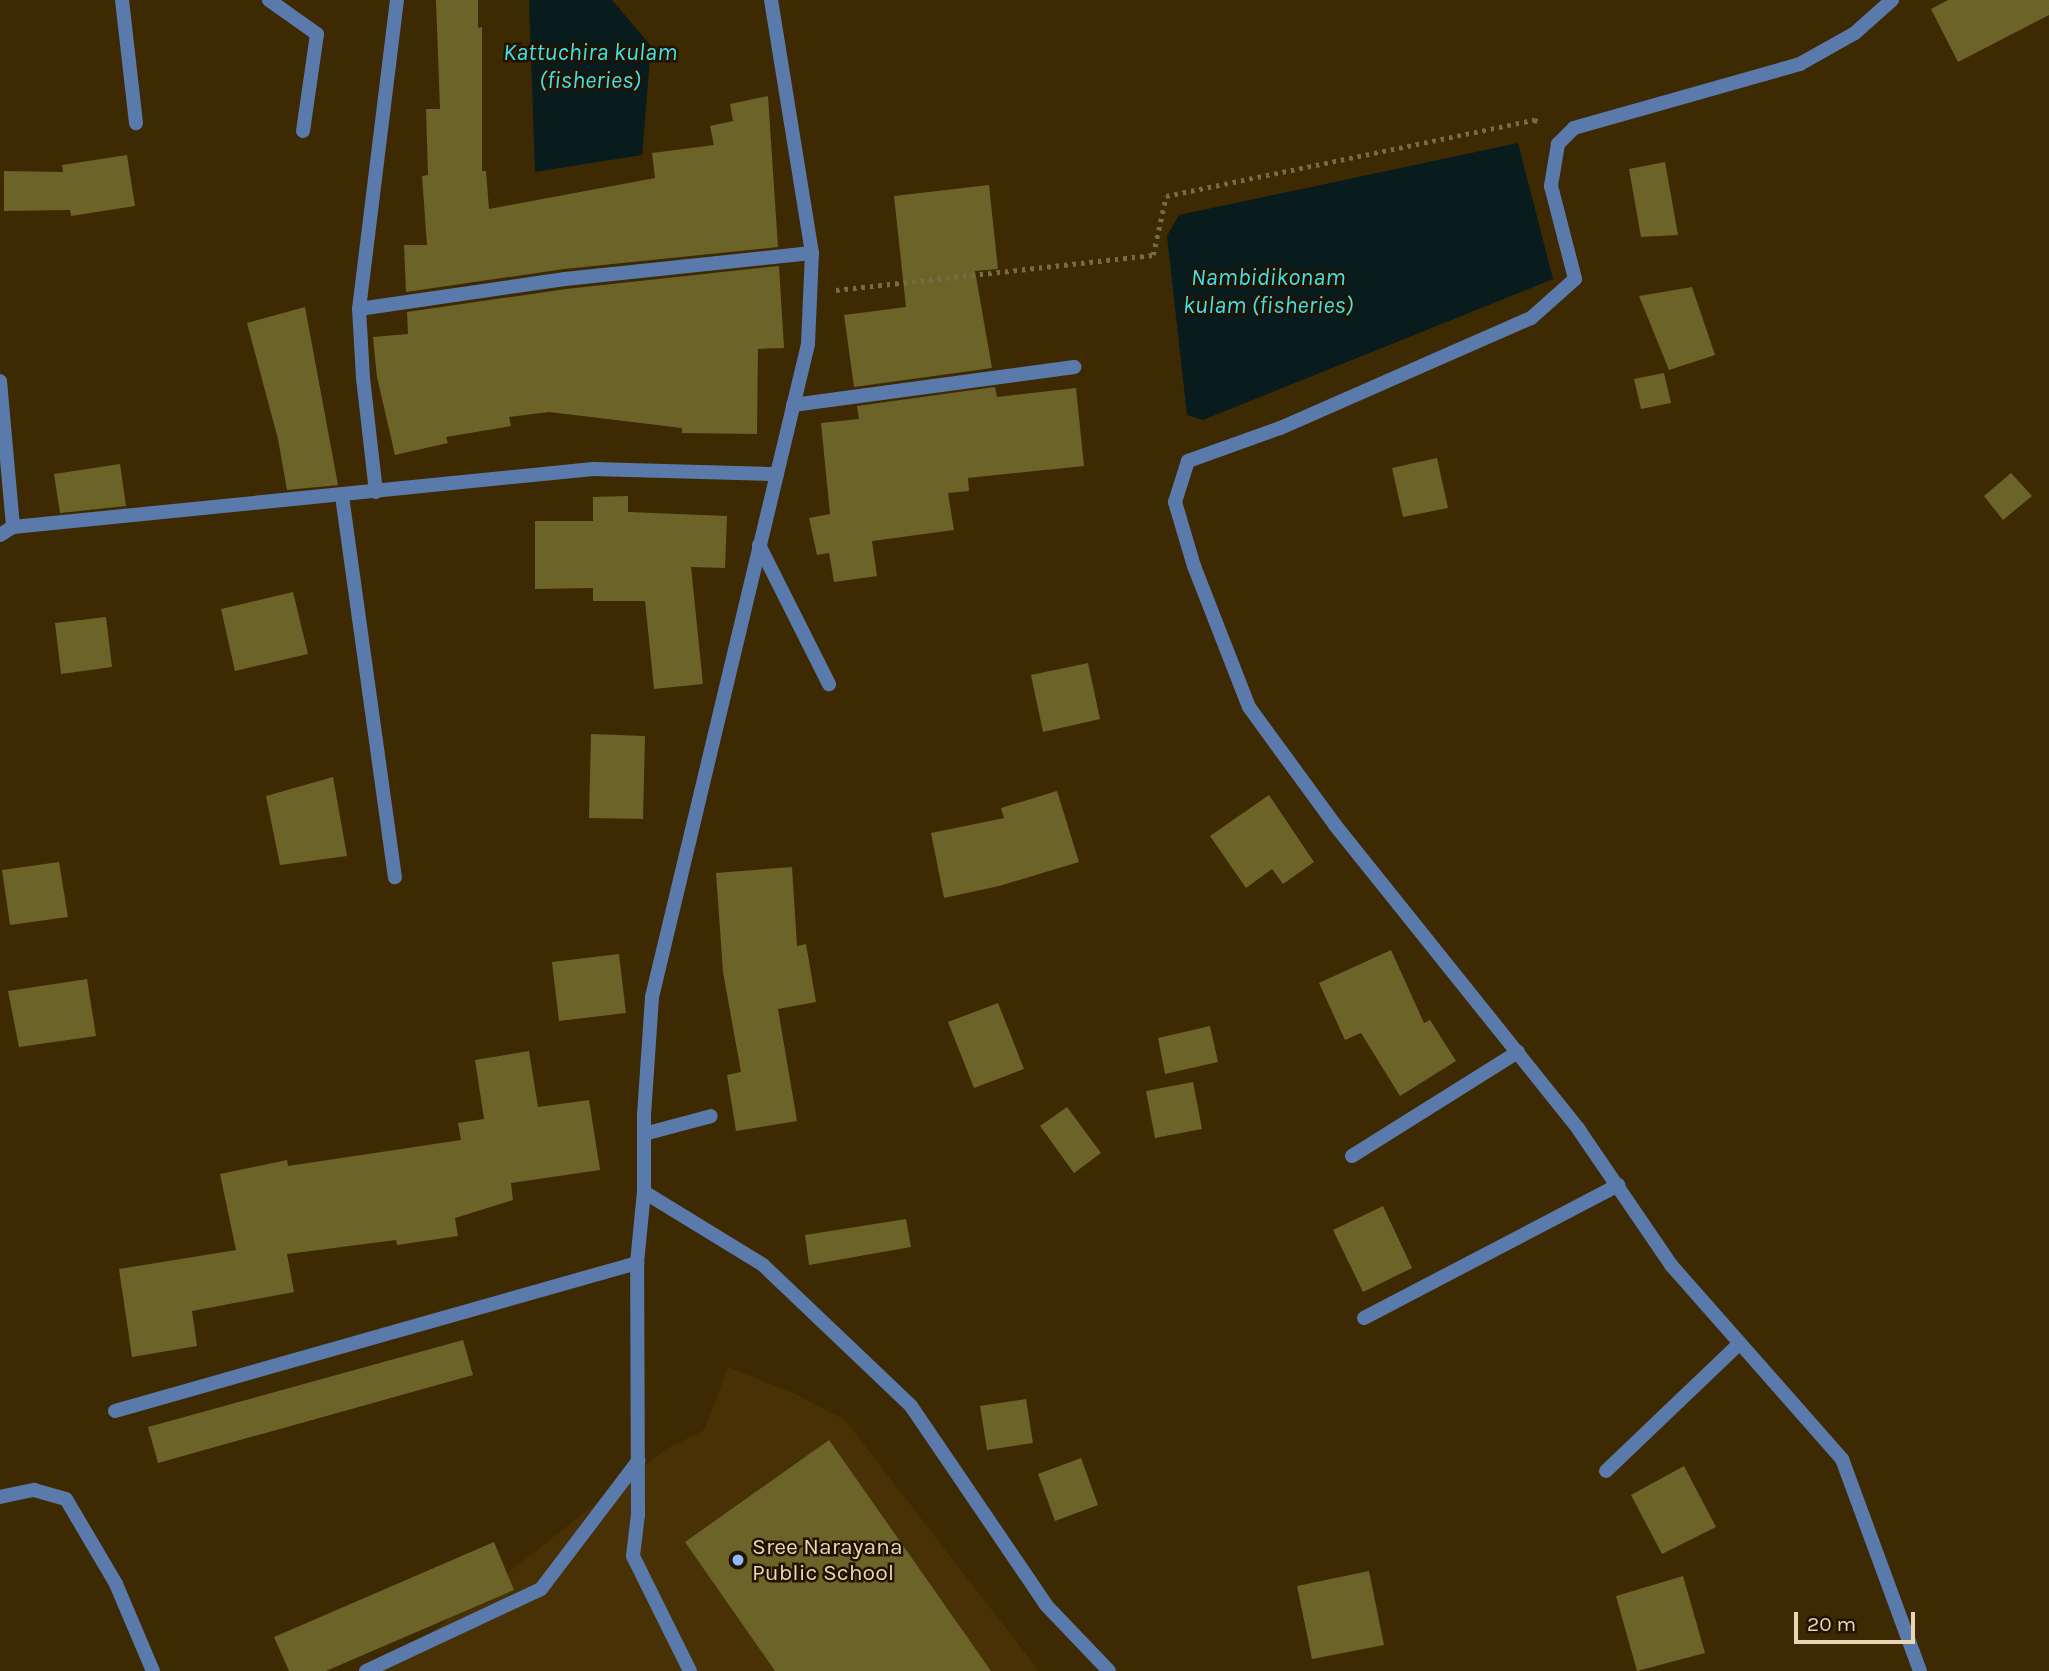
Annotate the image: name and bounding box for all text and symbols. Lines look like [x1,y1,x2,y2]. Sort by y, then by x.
water label: Kattuchira kulam (fisheries) [503,39,677,95]
water label: Nambidikonam kulam (fisheries) [1183,264,1353,320]
place label: Sree Narayana Public School [752,1533,903,1587]
marker: Sree Narayana Public School [730,1552,746,1568]
scale bar [1797,1598,1918,1642]
text: 20 m [1807,1612,1856,1636]

